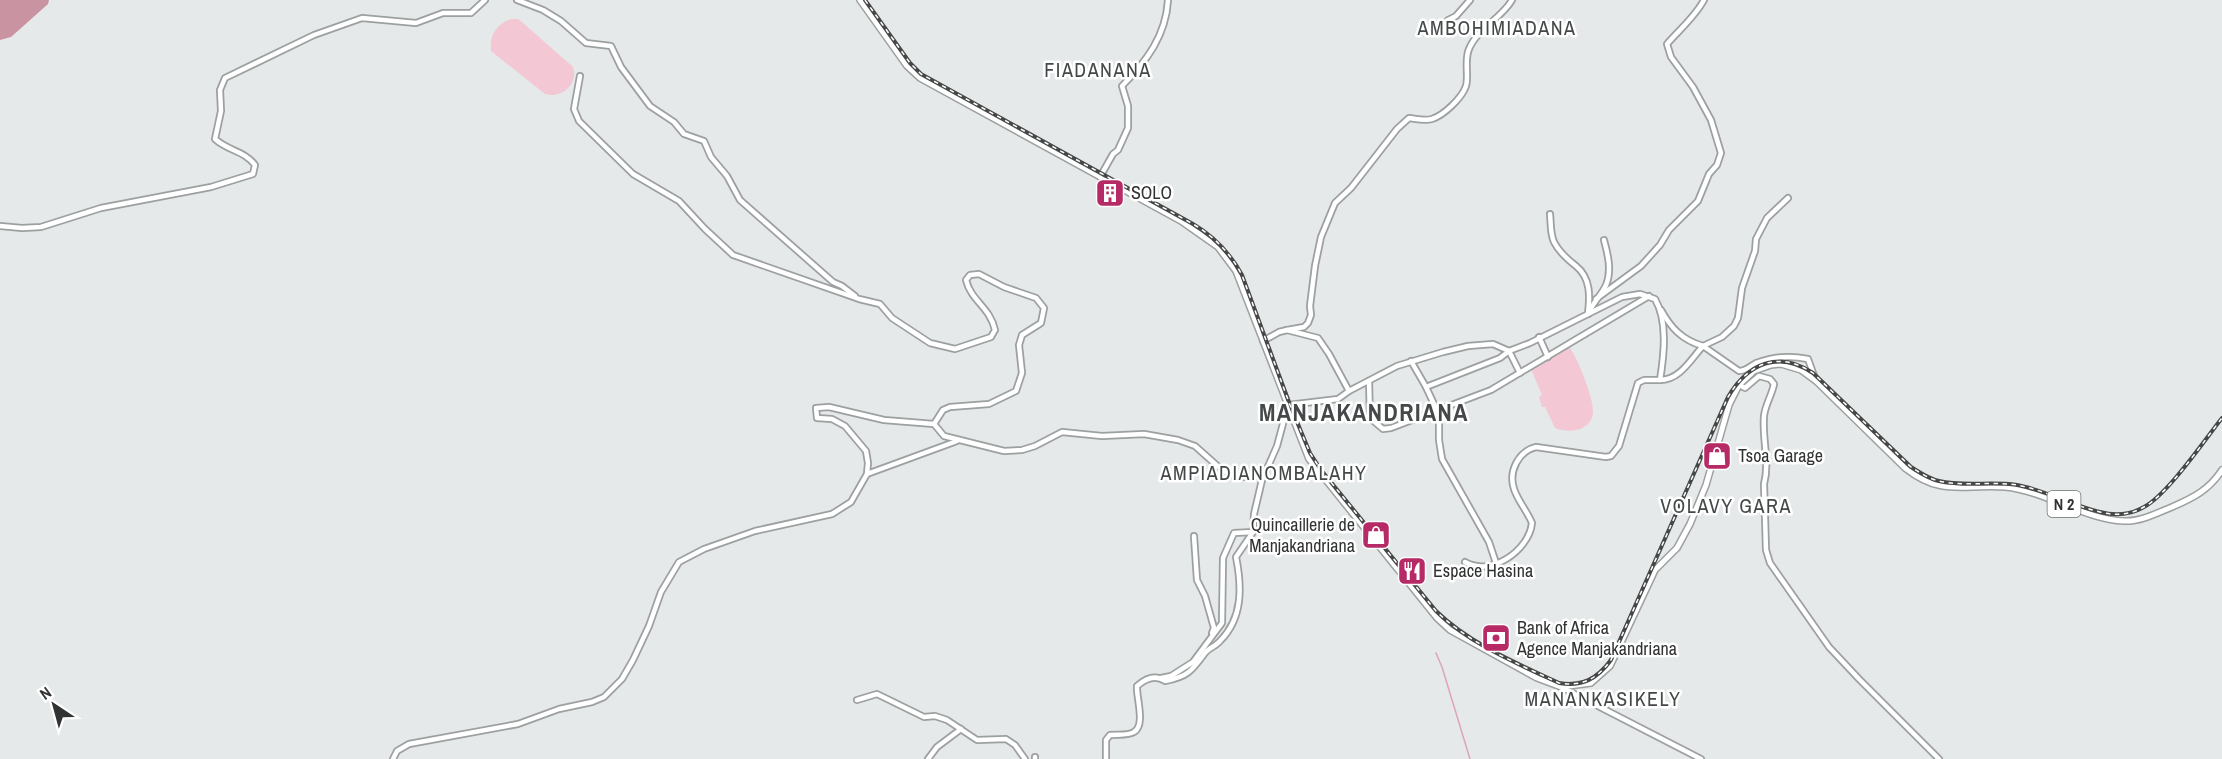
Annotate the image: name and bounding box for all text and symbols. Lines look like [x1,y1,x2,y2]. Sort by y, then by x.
district label: AMBOHIMIADANA [1417,14,1576,41]
district label: FIADANANA [1044,56,1152,83]
building icon: SOLO [1094,177,1126,209]
place label: SOLO [1131,180,1172,205]
district label: MANJAKANDRIANA [1259,396,1469,428]
shop icon: Tsoa Garage [1701,440,1733,472]
place label: Tsoa Garage [1738,443,1823,468]
district label: AMPIADIANOMBALAHY [1160,459,1367,486]
road number: N 2 [2048,491,2080,517]
district label: VOLAVY GARA [1660,492,1792,519]
place label: Quincaillerie de Manjakandriana [1249,512,1355,558]
shop icon: Quincaillerie de Manjakandriana [1360,519,1392,551]
restaurant icon: Espace Hasina [1396,555,1428,587]
place label: Espace Hasina [1433,558,1533,583]
place label: Bank of Africa Agence Manjakandriana [1516,615,1677,661]
bank icon: Bank of Africa Agence Manjakandriana [1480,622,1512,654]
north arrow [24,675,84,735]
text: N [35,681,55,705]
district label: MANANKASIKELY [1525,685,1681,712]

